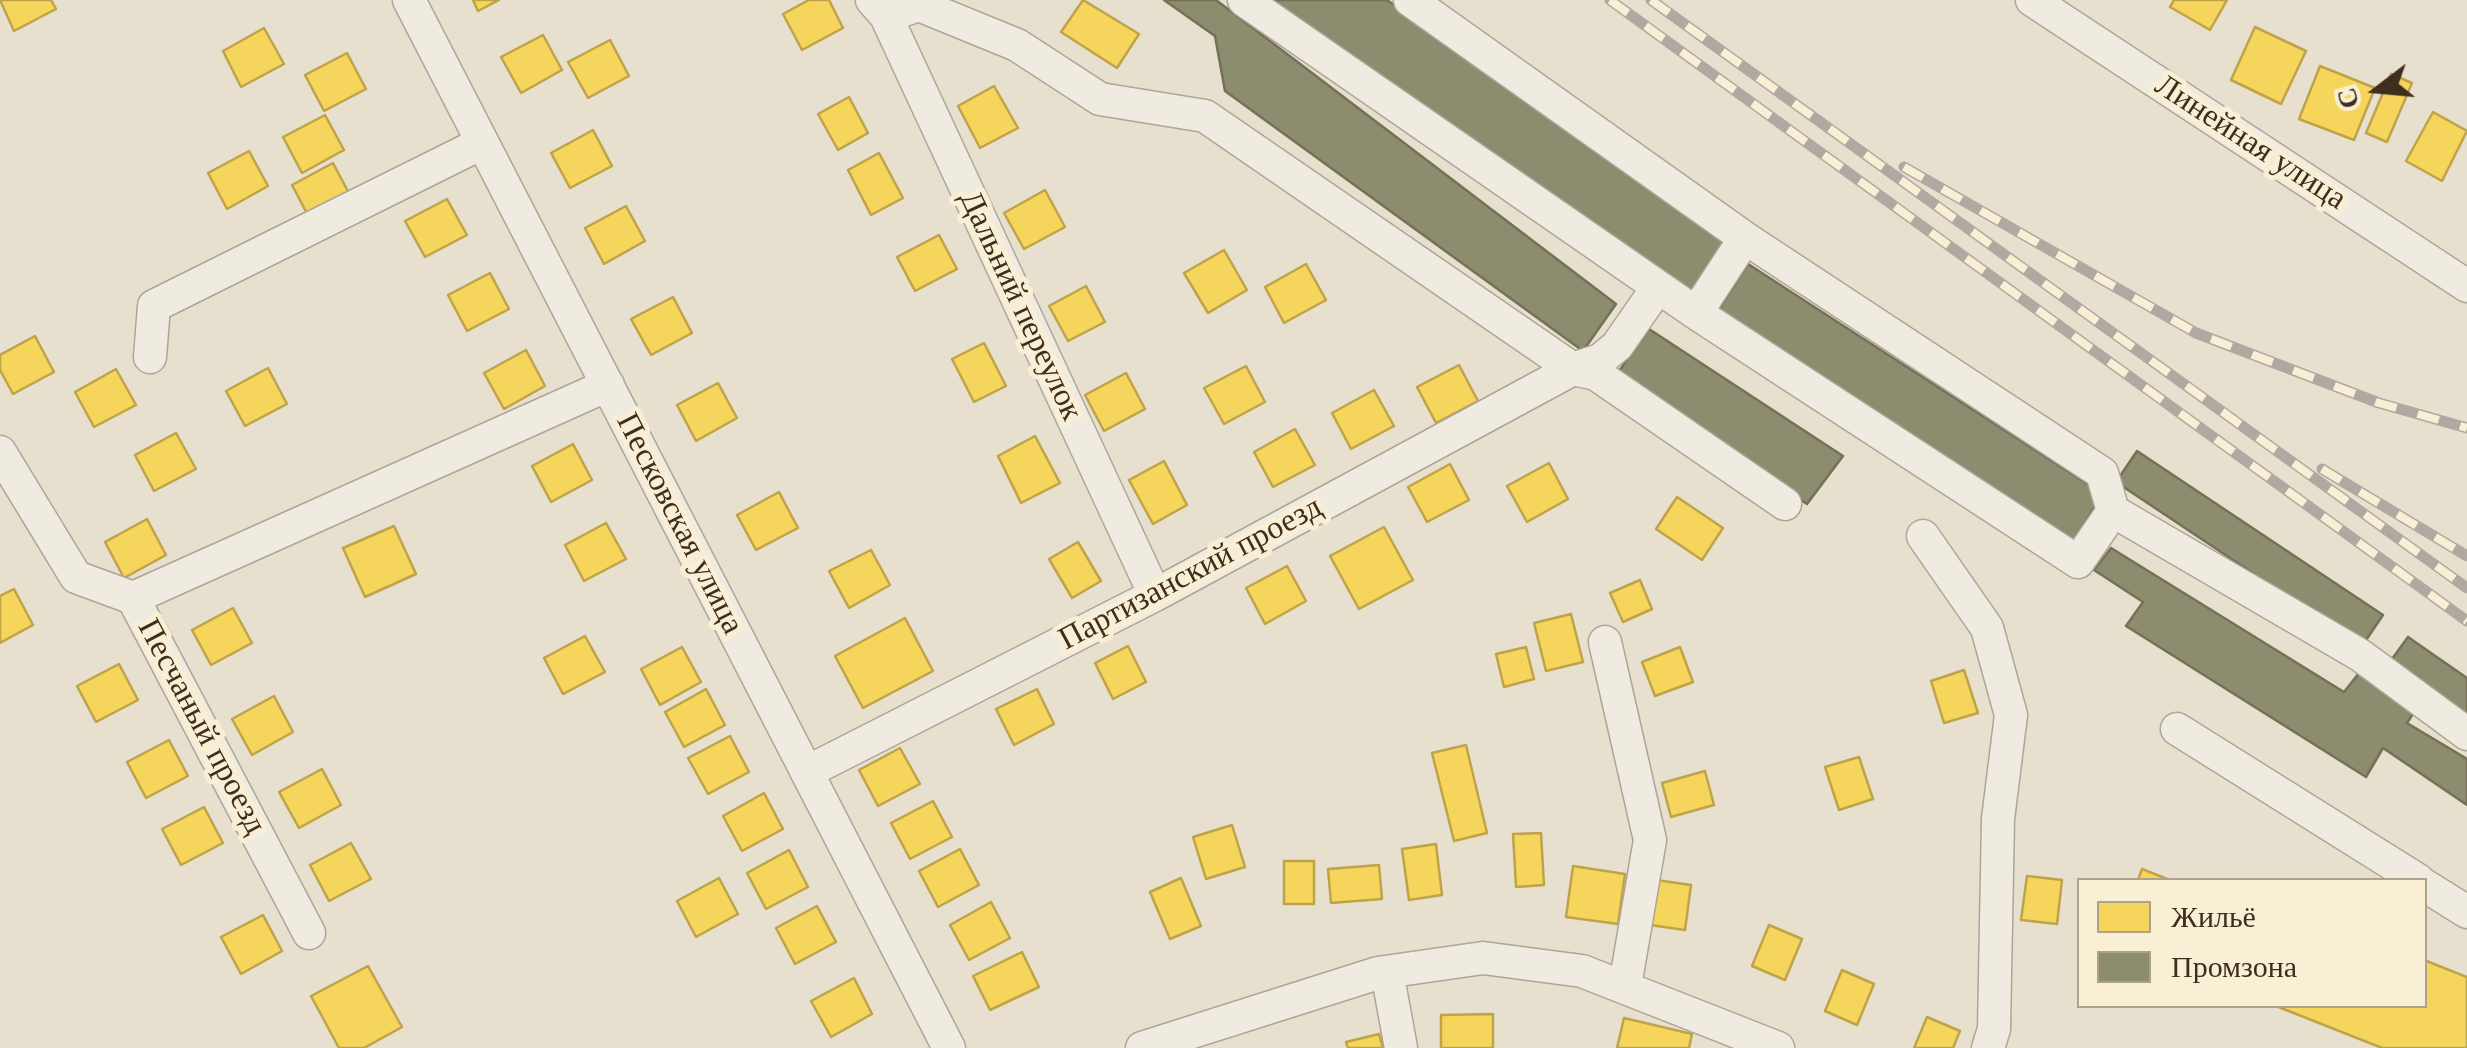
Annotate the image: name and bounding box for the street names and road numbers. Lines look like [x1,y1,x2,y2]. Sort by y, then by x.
street label: Линейная улица [2147,67,2353,219]
street label: Дальний переулок [950,185,1090,427]
street label: Песковская улица [607,407,751,641]
street label: Партизанский проезд [1053,488,1329,660]
street label: Песчаный проезд [128,613,274,841]

